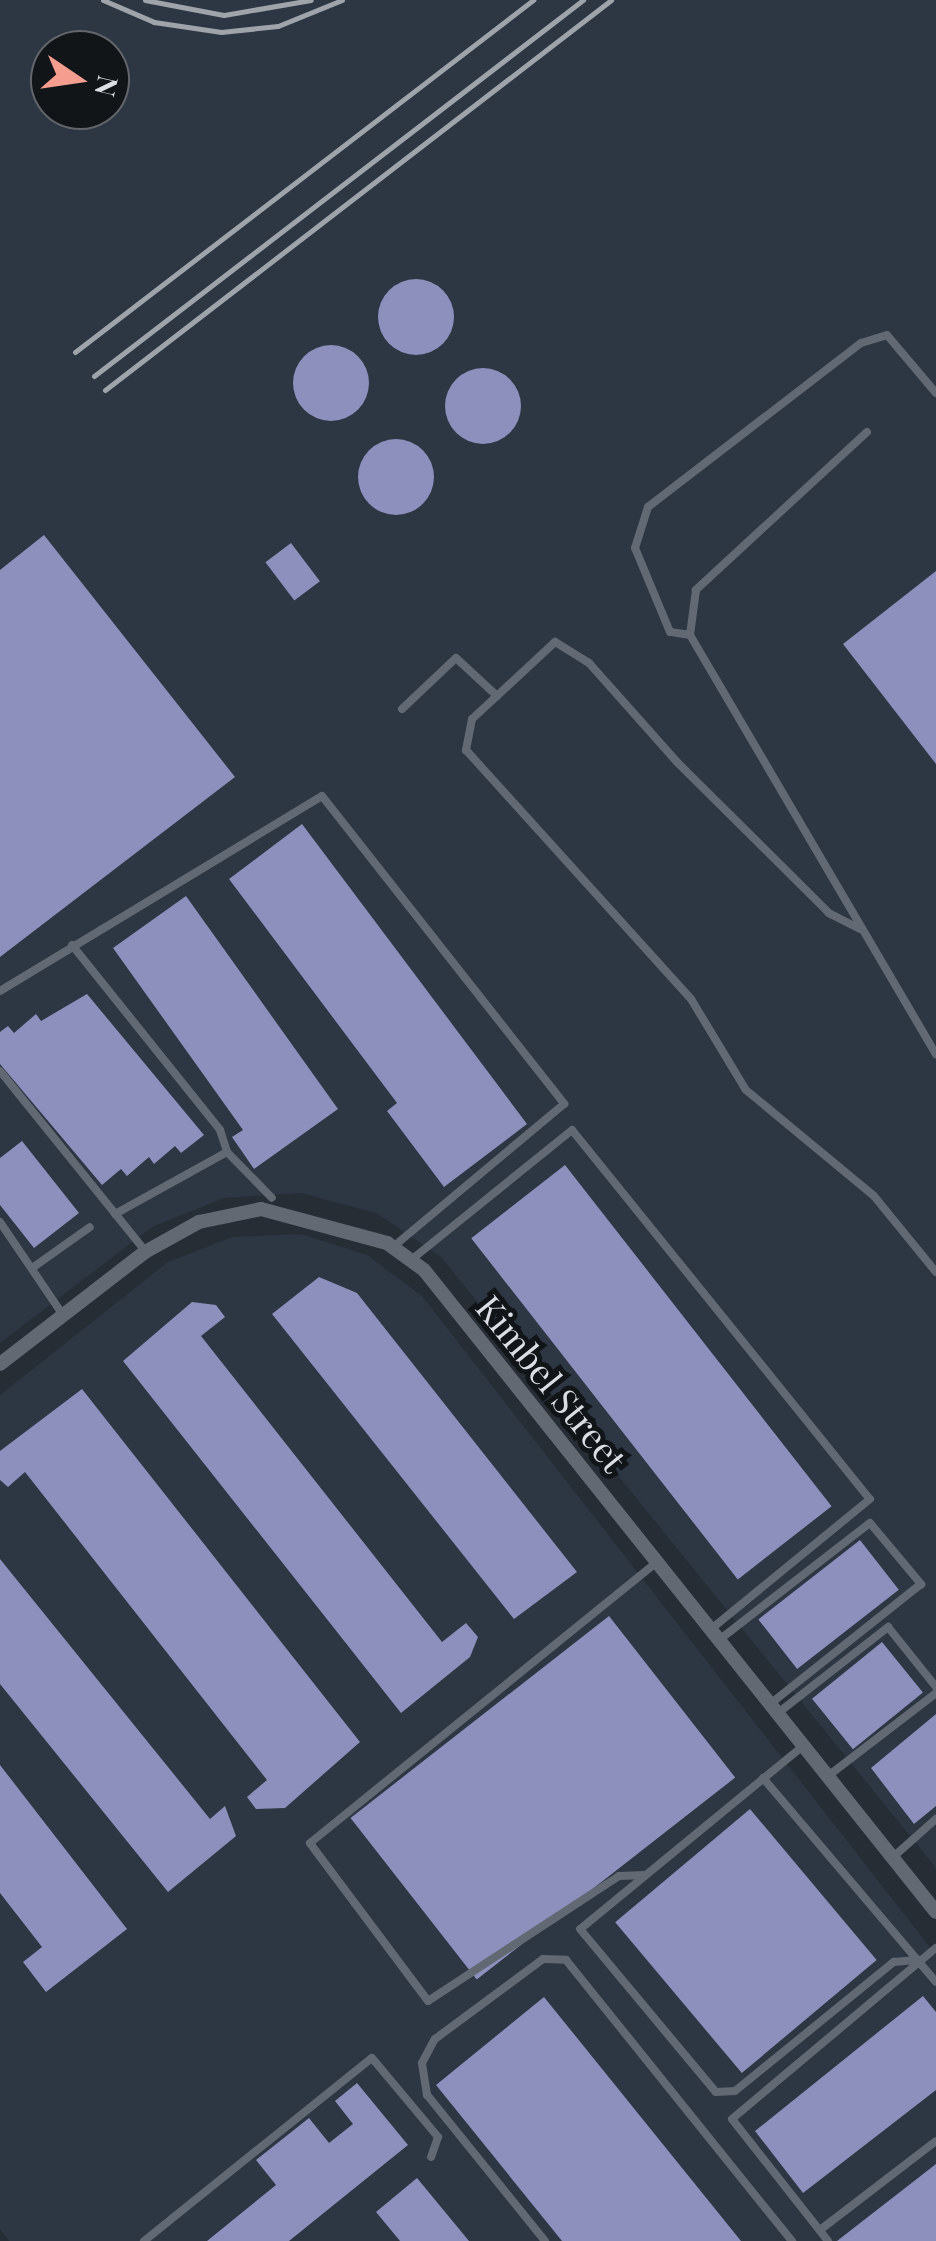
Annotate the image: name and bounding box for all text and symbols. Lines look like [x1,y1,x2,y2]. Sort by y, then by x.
north arrow [30,30,130,130]
text: N [87,72,128,100]
street label: Kimbel Street [468,1286,636,1480]

